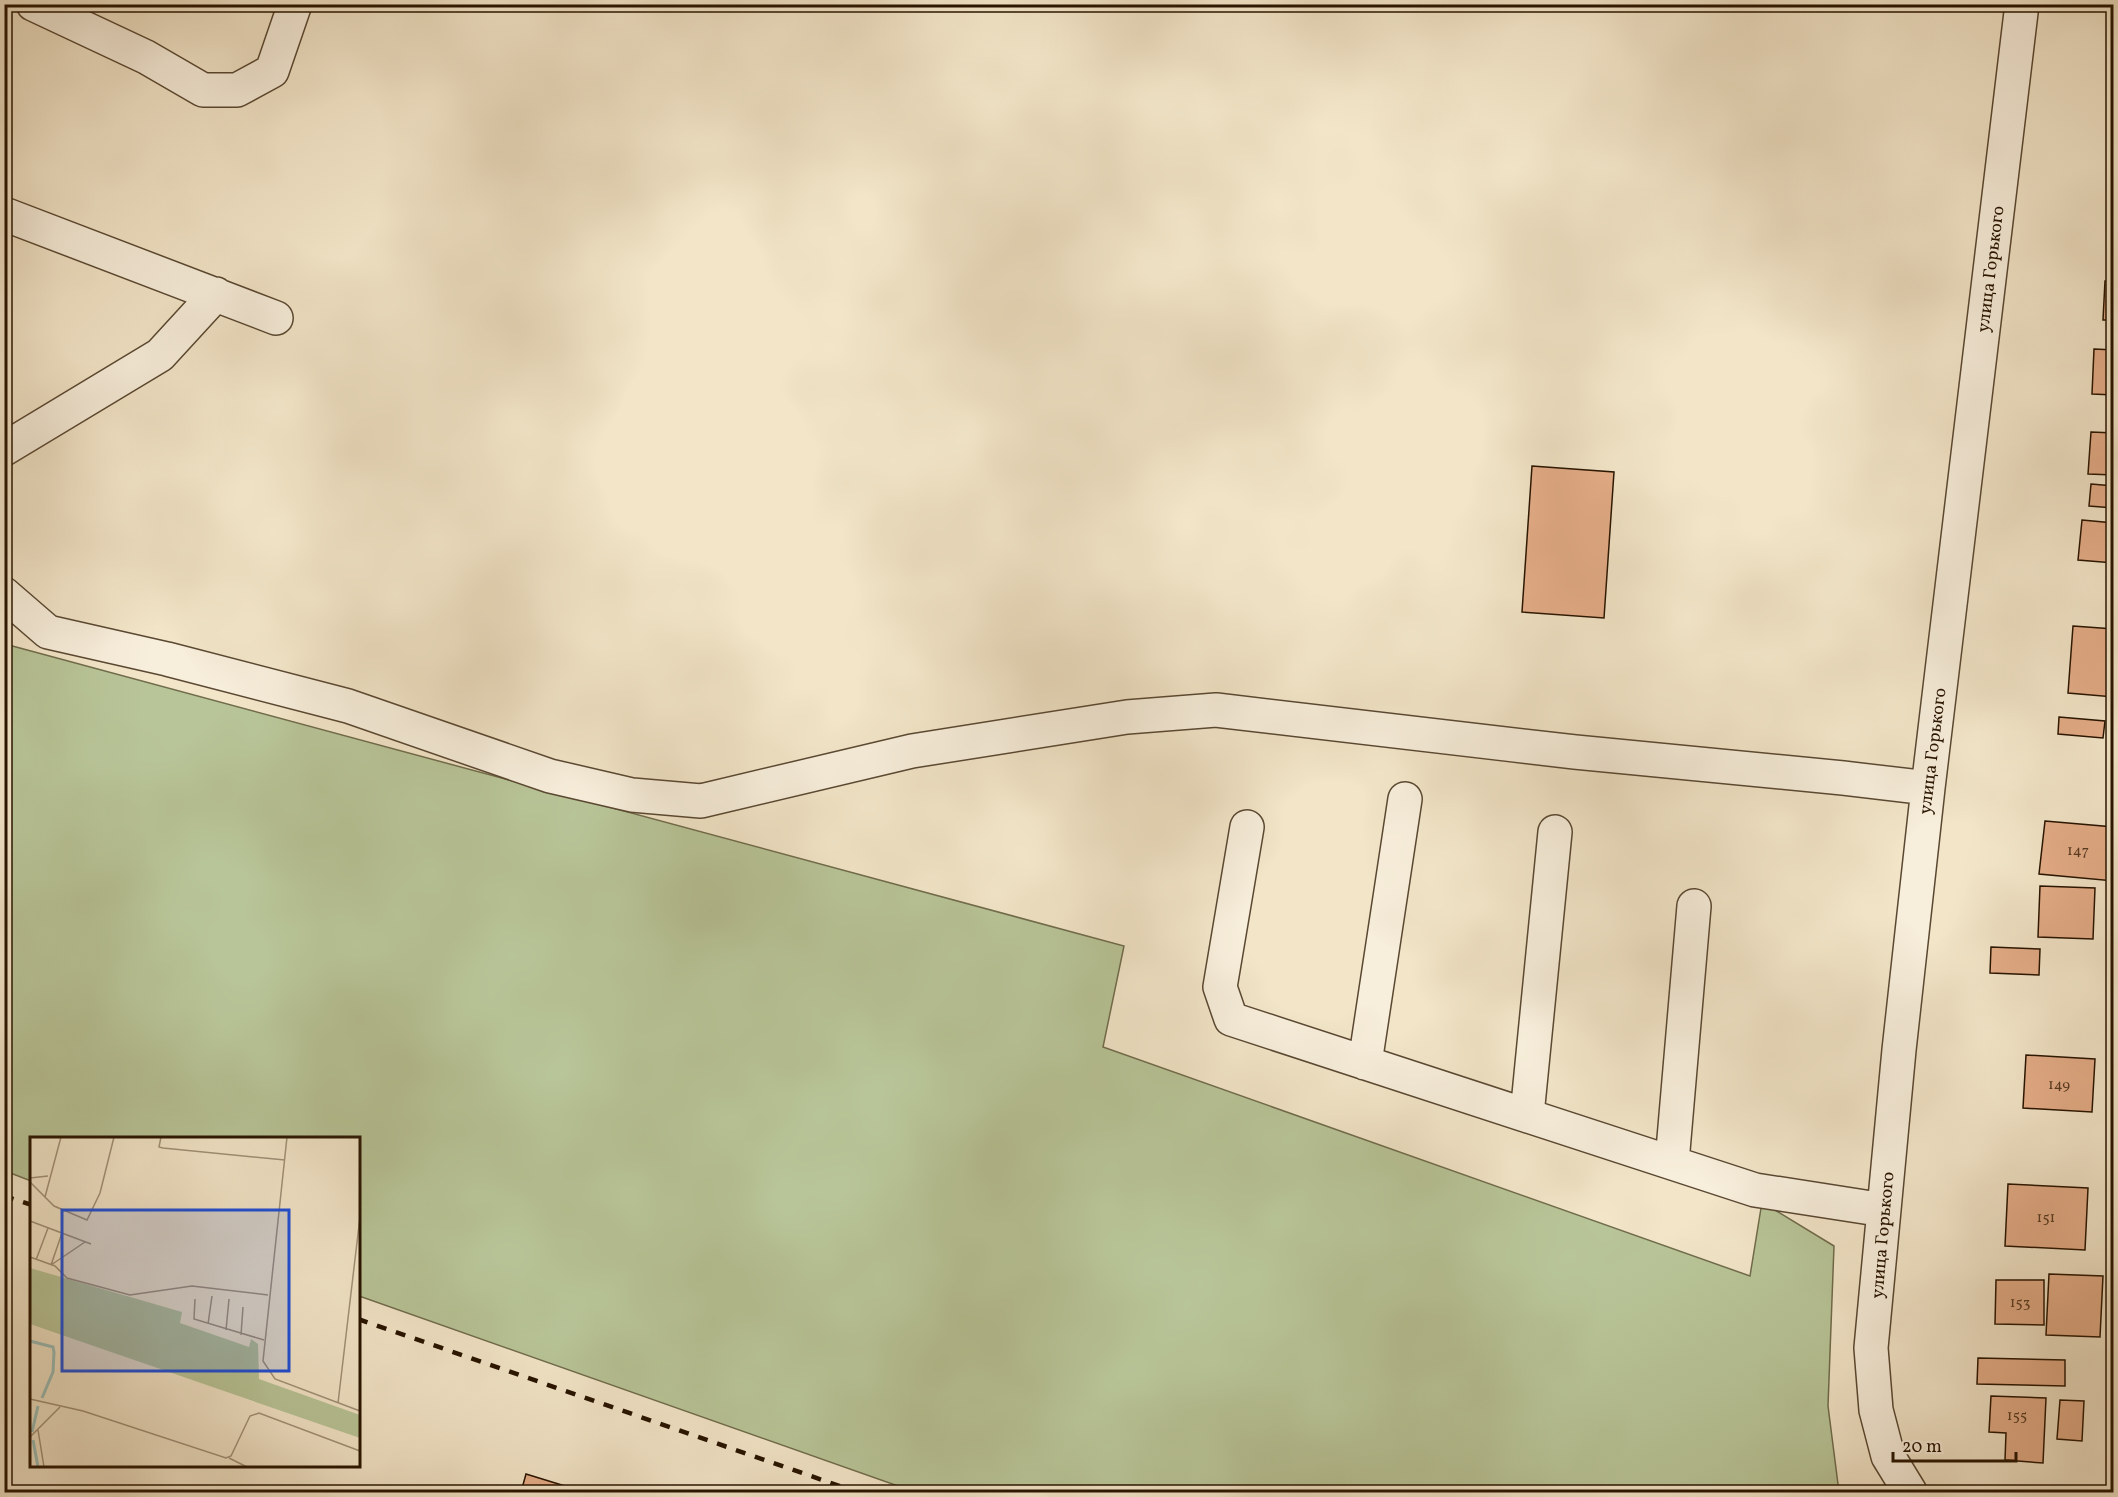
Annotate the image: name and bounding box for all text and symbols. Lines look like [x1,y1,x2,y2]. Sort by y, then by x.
street label: улица Горького [1971,204,2012,334]
street label: улица Горького [1913,686,1954,816]
house number: 147 [2067,841,2089,862]
house number: 149 [2048,1075,2070,1096]
inset map [30,1137,360,1467]
street label: улица Горького [1865,1171,1901,1300]
house number: 151 [2037,1208,2055,1229]
house number: 153 [2010,1293,2030,1314]
house number: 155 [2007,1406,2027,1427]
scale bar [1893,1425,2016,1463]
text: 20 m [1902,1435,1942,1460]

